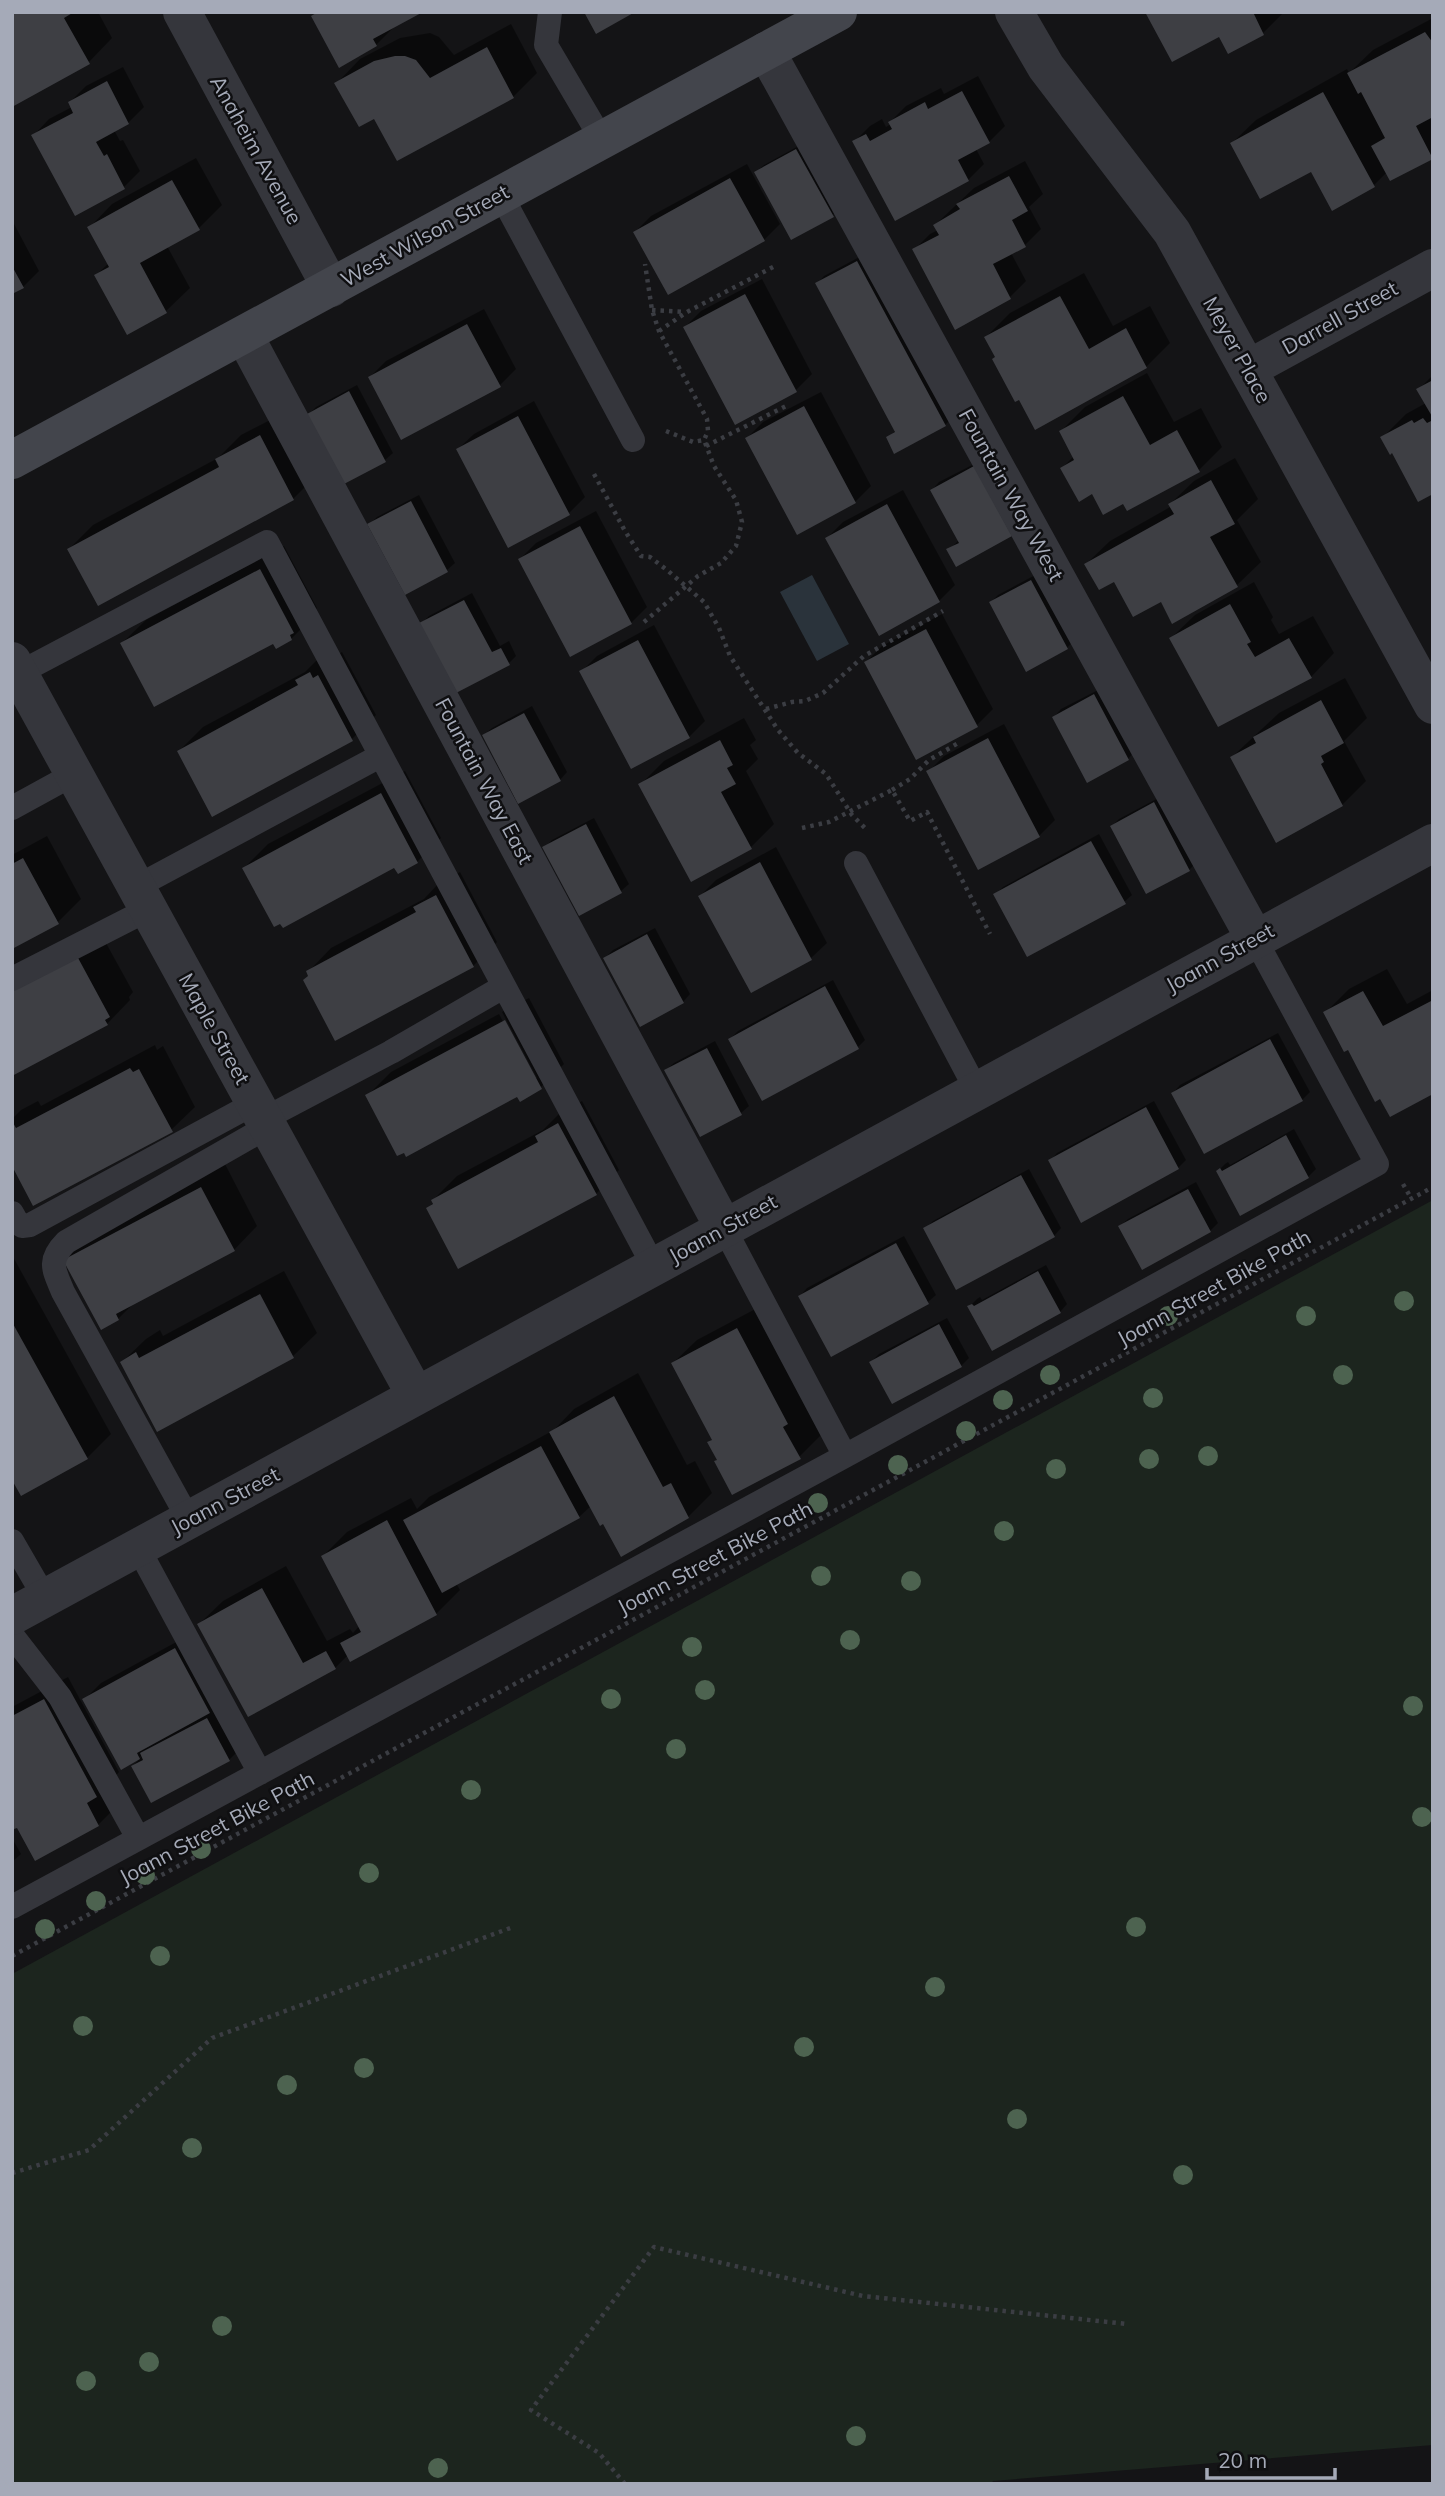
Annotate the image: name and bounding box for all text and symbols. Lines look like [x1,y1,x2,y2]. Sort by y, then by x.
street label: Anaheim Avenue [205,71,309,228]
street label: West Wilson Street [336,178,513,292]
street label: Darrell Street [1277,275,1402,360]
street label: Meyer Place [1198,292,1278,407]
street label: Fountain Way West [954,404,1070,585]
street label: Fountain Way East [430,693,540,868]
street label: Joann Street [1161,917,1278,998]
street label: Maple Street [174,968,256,1089]
street label: Joann Street [664,1188,781,1269]
street label: Joann Street Bike Path [1112,1223,1315,1351]
street label: Joann Street [166,1461,283,1540]
street label: Joann Street Bike Path [612,1495,817,1620]
street label: Joann Street Bike Path [114,1765,319,1890]
scale bar [1207,2436,1335,2480]
text: 20 m [1218,2447,1267,2473]

